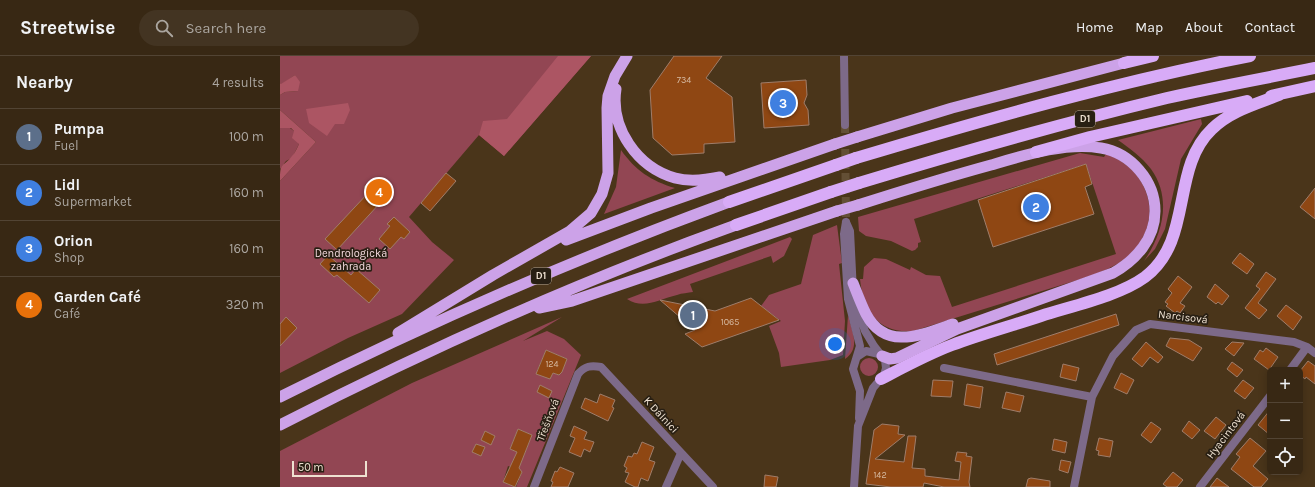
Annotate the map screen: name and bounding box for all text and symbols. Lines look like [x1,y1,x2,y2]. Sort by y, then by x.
search box [139,10,419,46]
text: Streetwise [20,17,115,39]
icon: search [153,17,175,39]
text: Search here [185,19,266,37]
text: Home [1076,19,1113,36]
text: Map [1135,19,1163,36]
text: About [1185,19,1223,36]
text: Contact [1245,19,1295,36]
text: Nearby [16,72,73,92]
text: 4 results [212,75,264,90]
house number: 734 [677,75,691,85]
pin: 3 [770,88,796,118]
road number: D1 [1075,111,1095,127]
text: Pumpa [54,120,104,138]
text: 1 [27,129,31,144]
text: 100 m [229,129,264,144]
text: Fuel [54,138,79,153]
text: Lidl [54,176,80,194]
pin: 4 [366,177,392,207]
text: 2 [25,185,33,200]
text: 160 m [229,185,264,200]
pin: 2 [1023,192,1049,222]
text: Supermarket [54,194,132,209]
text: Orion [54,232,93,250]
text: 3 [25,241,33,256]
text: 160 m [229,241,264,256]
park label: Dendrologická zahrada [315,247,387,273]
text: Shop [54,250,84,265]
road number: D1 [531,268,551,284]
text: Garden Café [54,288,141,306]
text: 4 [25,297,33,312]
text: 320 m [226,297,264,312]
pin: 1 [680,300,706,330]
text: Café [54,306,80,321]
street label: Narcisová [1157,308,1209,326]
house number: 1065 [721,317,739,327]
your location [825,334,845,354]
house number: 124 [545,359,559,369]
map controls [1267,367,1303,475]
button: + [1267,367,1303,403]
street label: K Dálnici [641,394,681,436]
street label: Třešňová [534,397,562,443]
button: − [1267,403,1303,439]
street label: Hyacintová [1204,409,1248,461]
button: locate [1267,439,1303,475]
scale bar [292,459,367,478]
text: 50 m [298,461,324,474]
house number: 142 [873,470,887,480]

